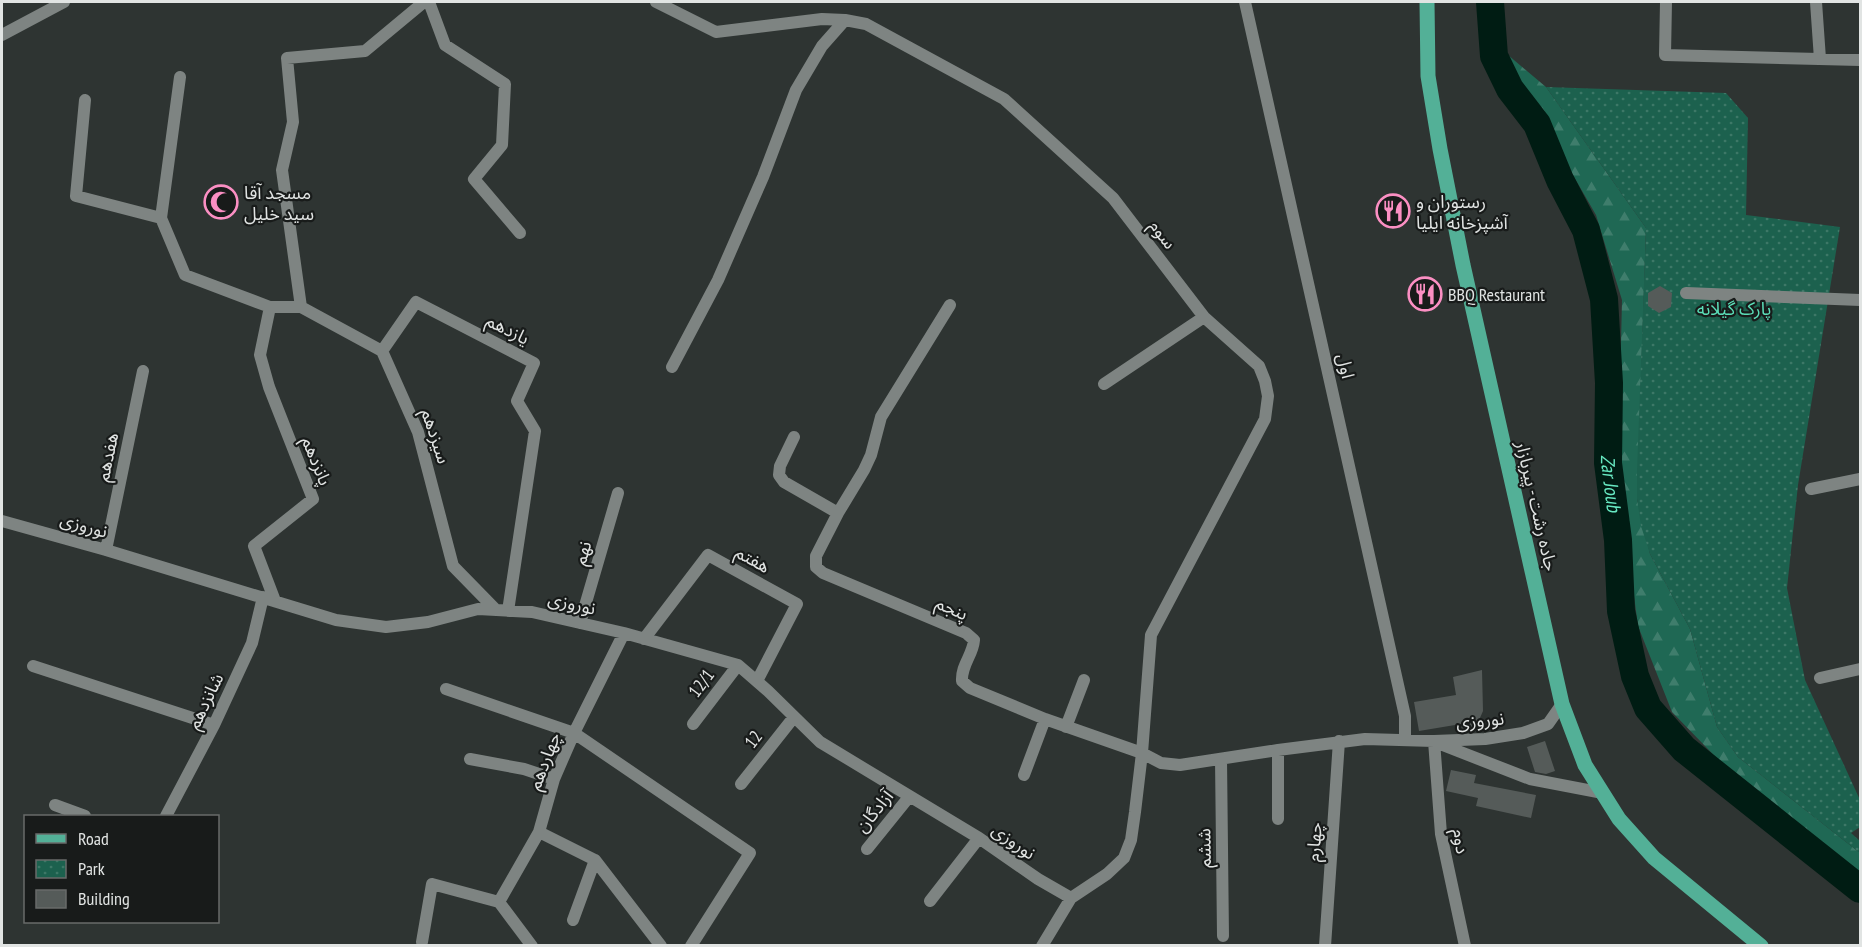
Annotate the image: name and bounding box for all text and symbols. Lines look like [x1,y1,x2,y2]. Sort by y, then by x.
place label: مسجد آقا سید خلیل [244,181,314,225]
mosque icon: مسجد آقا سید خلیل [203,184,239,220]
place label: رستوران و آشپزخانه ایلیا [1416,190,1508,234]
restaurant icon: رستوران و آشپزخانه ایلیا [1375,193,1411,229]
street label: سوم [1142,215,1182,255]
restaurant icon: BBQ Restaurant [1407,276,1443,312]
place label: BBQ Restaurant [1448,283,1545,306]
park label: پارک گیلانه [1697,297,1771,320]
street label: یازدهم [481,308,534,351]
street label: اول [1332,351,1360,381]
street label: سیزدهم [414,406,456,467]
street label: هفدهم [91,431,125,484]
street label: پانزدهم [295,433,337,490]
street label: جاده رشت - پیربازار [1511,438,1563,573]
water label: Zar Joub [1595,455,1627,515]
street label: نوروزی [58,507,110,543]
street label: نهم [568,538,598,568]
street label: هفتم [731,540,774,580]
street label: نوروزی [546,586,598,620]
street label: پنجم [931,591,972,627]
street label: 12/1 [683,664,719,702]
street label: شانزدهم [182,669,230,734]
street label: نوروزی [1455,706,1505,734]
street label: 12 [739,726,767,752]
street label: چهاردهم [522,729,567,794]
street label: آزادگان [850,784,899,837]
legend [24,815,219,923]
street label: نوروزی [988,818,1040,864]
street label: چهارم [1301,821,1330,863]
text: Road [78,827,109,850]
street label: دوم [1445,827,1475,856]
street label: ششم [1192,828,1218,868]
text: Park [78,857,105,880]
text: Building [78,887,130,910]

